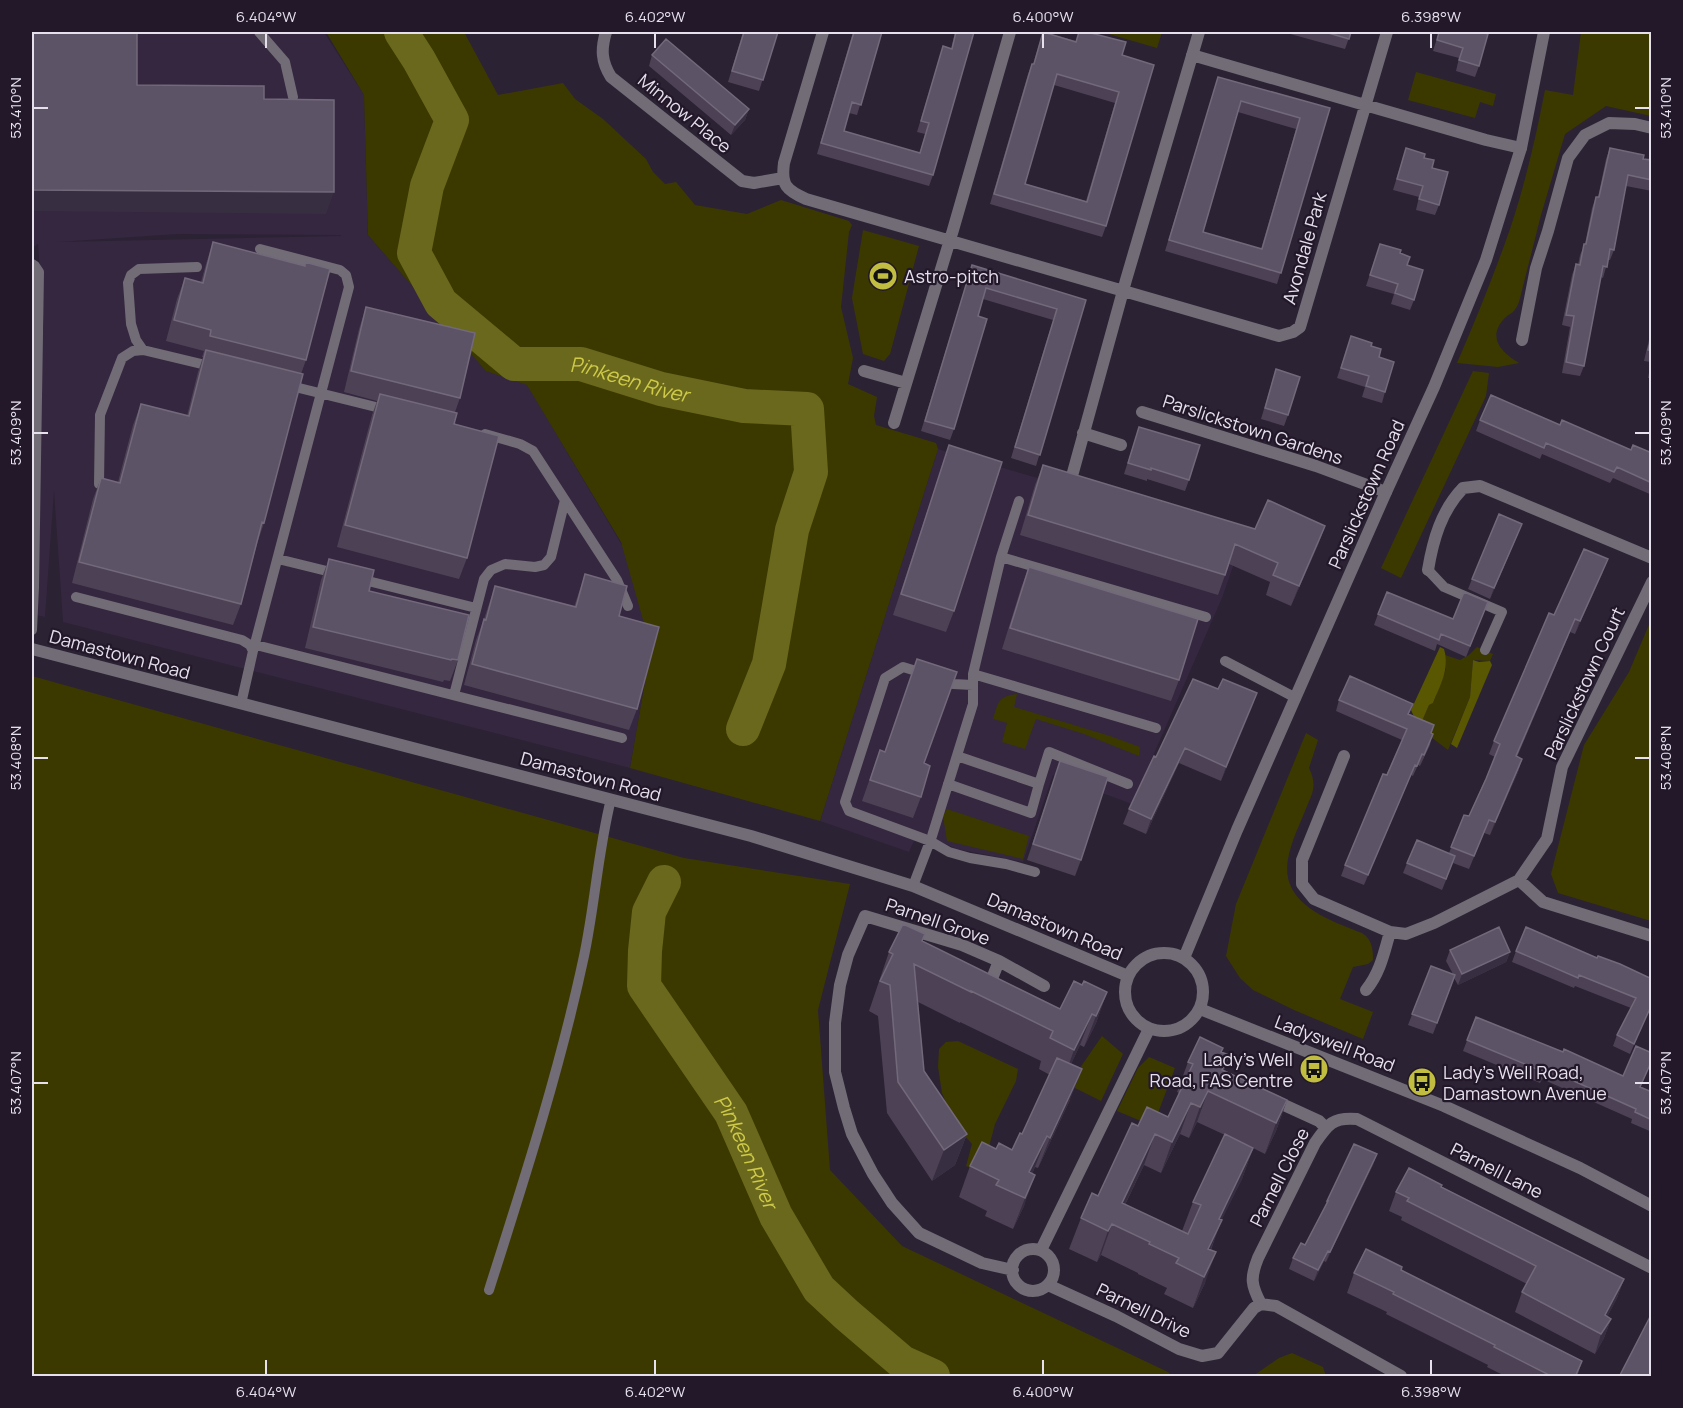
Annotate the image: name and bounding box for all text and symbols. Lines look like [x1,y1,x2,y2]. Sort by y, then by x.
text: 6.404°W [236,6,296,27]
text: 6.402°W [625,6,685,27]
text: 6.400°W [1012,6,1074,27]
text: 6.398°W [1401,6,1461,27]
street label: Minnow Place [633,68,737,158]
text: 53.410°N [5,77,26,139]
text: 53.410°N [1655,77,1676,139]
street label: Avondale Park [1277,188,1332,307]
sports icon: Astro-pitch [867,260,899,292]
place label: Astro-pitch [904,264,999,288]
water label: Pinkeen River [570,351,694,408]
street label: Parslickstown Gardens [1160,389,1346,469]
text: 53.409°N [5,400,26,466]
text: 53.409°N [1655,400,1676,466]
street label: Parslickstown Road [1322,416,1410,572]
street label: Parslickstown Court [1538,603,1630,763]
street label: Damastown Road [47,624,193,684]
text: 53.408°N [5,726,26,790]
text: 53.408°N [1655,726,1676,790]
street label: Damastown Road [518,746,664,806]
street label: Damastown Road [984,887,1126,965]
street label: Parnell Grove [883,892,993,950]
street label: Ladyswell Road [1271,1009,1399,1077]
place label: Lady’s Well Road, FAS Centre [1149,1047,1293,1092]
text: 53.407°N [5,1051,26,1115]
text: 53.407°N [1655,1051,1676,1115]
bus stop icon: Lady’s Well Road, FAS Centre [1298,1053,1330,1085]
place label: Lady’s Well Road, Damastown Avenue [1443,1060,1607,1105]
bus stop icon: Lady’s Well Road, Damastown Avenue [1406,1066,1438,1098]
water label: Pinkeen River [708,1089,786,1215]
street label: Parnell Close [1244,1124,1314,1230]
street label: Parnell Lane [1447,1137,1547,1203]
street label: Parnell Drive [1093,1277,1195,1343]
text: 6.404°W [236,1381,296,1402]
text: 6.402°W [625,1381,685,1402]
text: 6.400°W [1012,1381,1074,1402]
text: 6.398°W [1401,1381,1461,1402]

